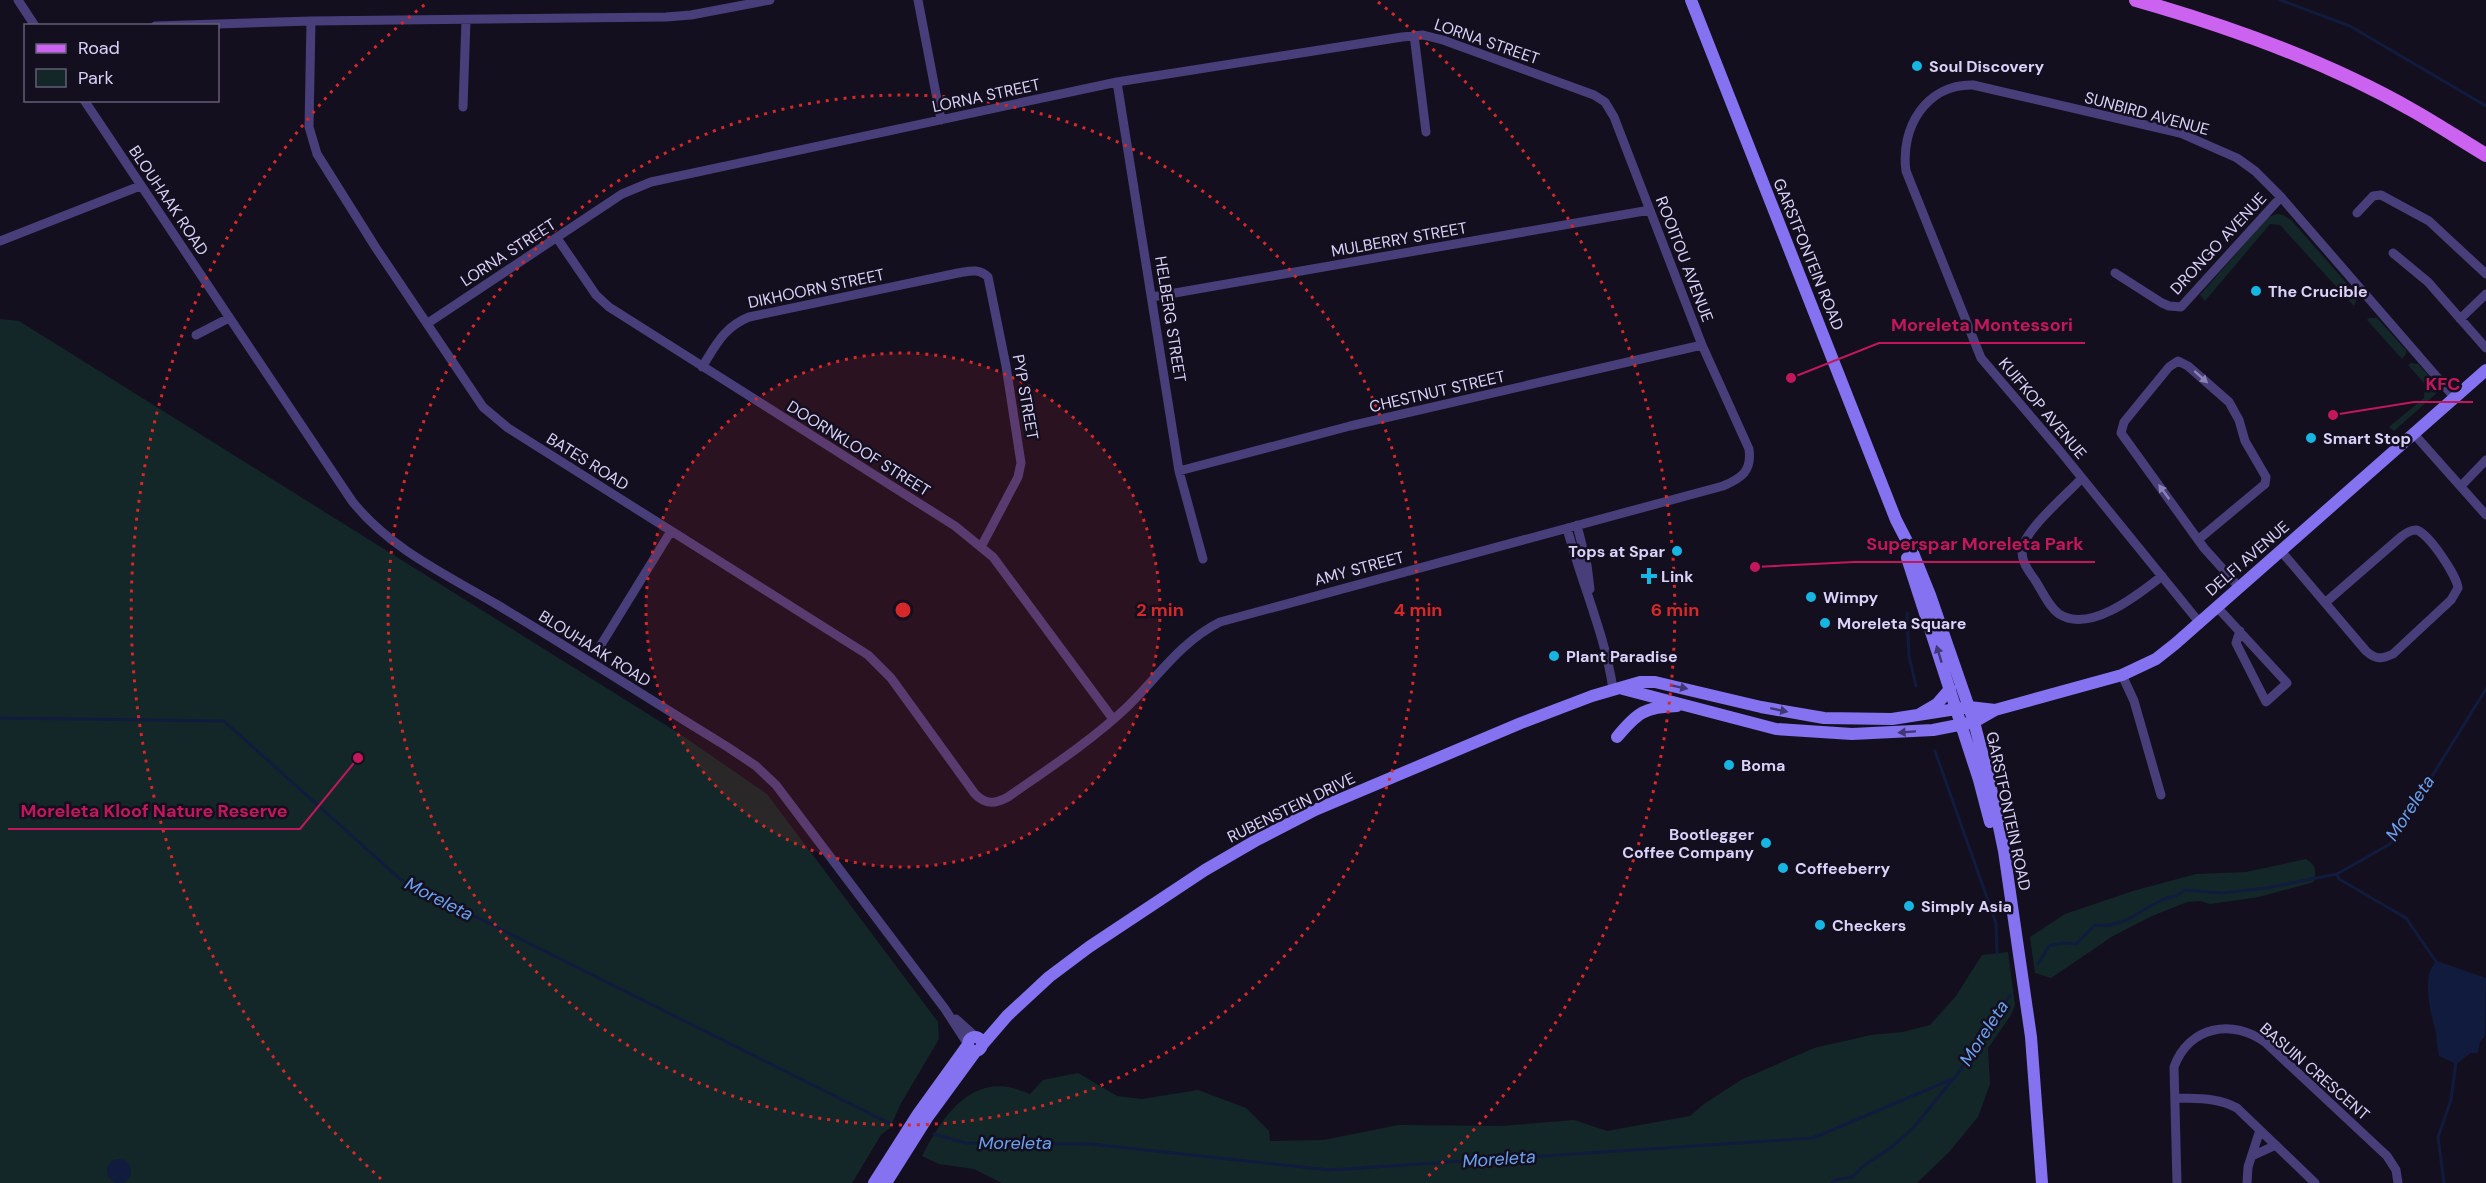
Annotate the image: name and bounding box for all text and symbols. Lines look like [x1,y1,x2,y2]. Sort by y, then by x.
street label: LORNA STREET [1432,14,1542,69]
legend [24,24,219,102]
text: Road [78,36,120,60]
place label: Soul Discovery [1929,56,2044,77]
marker: Soul Discovery [1910,59,1924,73]
text: Park [78,66,114,90]
street label: LORNA STREET [930,74,1042,117]
street label: SUNBIRD AVENUE [2082,87,2212,140]
street label: BLOUHAAK ROAD [124,141,213,259]
street label: GARSTFONTEIN ROAD [1768,175,1849,333]
street label: DRONGO AVENUE [2166,188,2271,299]
street label: ROOITOU AVENUE [1651,193,1718,325]
street label: LORNA STREET [457,214,560,291]
street label: MULBERRY STREET [1329,217,1469,262]
street label: HELBERG STREET [1150,254,1191,384]
street label: DIKHOORN STREET [746,264,886,313]
place label: The Crucible [2268,281,2368,302]
marker: The Crucible [2249,284,2263,298]
callout: Moreleta Montessori [1879,307,2085,343]
text: Moreleta Montessori [1891,313,2073,337]
street label: PYP STREET [1008,353,1043,441]
street label: KUIFKOP AVENUE [1994,353,2091,463]
street label: CHESTNUT STREET [1367,366,1507,417]
callout: KFC [2414,366,2473,402]
one-way arrow [2193,370,2208,384]
text: KFC [2425,372,2461,396]
street label: DOORNKLOOF STREET [783,396,934,501]
street label: BATES ROAD [543,428,633,495]
place label: Smart Stop [2323,428,2411,449]
marker: Smart Stop [2304,431,2318,445]
one-way arrow [2158,485,2170,501]
street label: DELFI AVENUE [2201,516,2294,601]
callout: Superspar Moreleta Park [1854,526,2095,562]
text: Superspar Moreleta Park [1866,532,2084,556]
place label: Tops at Spar [1568,541,1665,562]
marker: Tops at Spar [1670,544,1684,558]
street label: AMY STREET [1312,546,1406,591]
place label: Link [1661,566,1694,587]
marker: Link [1642,569,1656,583]
place label: Wimpy [1823,587,1878,608]
marker: Wimpy [1804,590,1818,604]
text: 2 min [1136,598,1184,622]
text: 4 min [1394,598,1442,622]
text: 6 min [1651,598,1699,622]
centre of rings [893,600,913,620]
street label: BLOUHAAK ROAD [535,606,655,691]
place label: Moreleta Square [1837,613,1966,634]
marker: Moreleta Square [1818,616,1832,630]
one-way arrow [1934,645,1943,663]
place label: Plant Paradise [1566,646,1678,667]
marker: Plant Paradise [1547,649,1561,663]
one-way arrow [1669,682,1688,692]
one-way arrow [1770,706,1788,716]
one-way arrow [1897,727,1916,737]
street label: GARSTFONTEIN ROAD [1981,730,2036,893]
place label: Boma [1741,755,1785,776]
marker: Boma [1722,758,1736,772]
street label: RUBENSTEIN DRIVE [1224,767,1359,848]
water label: Moreleta [2380,770,2440,845]
callout: Moreleta Kloof Nature Reserve [8,793,300,829]
text: Moreleta Kloof Nature Reserve [20,799,288,823]
place label: Bootlegger Coffee Company [1622,824,1754,863]
marker: Bootlegger Coffee Company [1759,836,1773,850]
place label: Coffeeberry [1795,858,1891,879]
marker: Coffeeberry [1776,861,1790,875]
water label: Moreleta [401,872,477,926]
place label: Simply Asia [1921,896,2012,917]
marker: Simply Asia [1902,899,1916,913]
place label: Checkers [1832,915,1906,936]
marker: Checkers [1813,918,1827,932]
water label: Moreleta [1954,995,2014,1070]
street label: BASUIN CRESCENT [2255,1018,2374,1125]
water label: Moreleta [978,1131,1052,1155]
water label: Moreleta [1461,1144,1537,1174]

